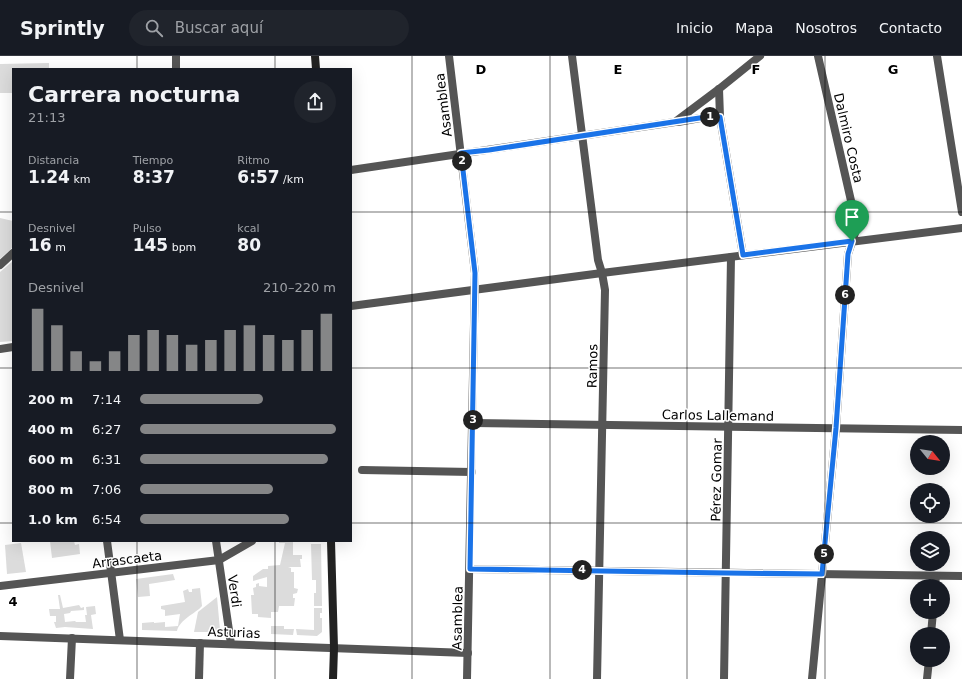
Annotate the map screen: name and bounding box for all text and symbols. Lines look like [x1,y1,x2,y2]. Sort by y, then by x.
search box [129,10,409,46]
text: Sprintly [20,17,105,39]
icon: search [143,17,165,39]
text: Buscar aquí [175,19,263,37]
text: Inicio [676,20,713,36]
text: Mapa [735,20,773,36]
text: Nosotros [795,20,857,36]
text: Contacto [879,20,942,36]
text: D [476,62,487,77]
text: E [614,62,622,77]
text: F [752,62,760,77]
text: G [888,62,898,77]
street label: Asamblea [432,72,455,138]
button: share [294,81,336,123]
text: Carrera nocturna [28,82,240,107]
street label: Dalmiro Costa [831,92,866,185]
pin: 1 [700,107,720,127]
text: 21:13 [28,110,65,125]
text: 1 [706,110,714,123]
pin: 2 [452,151,472,171]
text: Distancia [28,154,79,167]
text: Tiempo [133,154,173,167]
text: Ritmo [237,154,270,167]
text: 2 [458,154,466,167]
text: 1.24 [28,167,70,187]
text: 8:37 [133,167,175,187]
text: 6:57 [237,167,280,187]
text: km [70,173,91,186]
text: /km [280,173,304,186]
pin [835,200,869,241]
icon: arrive [841,206,863,228]
text: Desnivel [28,222,75,235]
text: Pulso [133,222,162,235]
text: kcal [237,222,260,235]
text: 16 [28,235,52,255]
text: 145 [133,235,168,255]
text: 80 [237,235,261,255]
text: m [52,241,66,254]
text: bpm [168,241,196,254]
text: Desnivel [28,280,84,295]
text: 210–220 m [263,280,336,295]
pin: 6 [835,285,855,305]
text: 6 [841,288,849,301]
street label: Ramos [585,344,600,388]
text: 200 m [28,392,73,407]
text: 7:14 [92,392,121,407]
street label: Carlos Lallemand [662,407,774,424]
pin: 3 [463,410,483,430]
text: 3 [469,413,477,426]
text: 400 m [28,422,73,437]
text: 6:27 [92,422,121,437]
north arrow [910,435,950,475]
map controls [910,435,950,667]
street label: Pérez Gomar [708,438,725,522]
text: 600 m [28,452,73,467]
text: 6:31 [92,452,121,467]
text: 800 m [28,482,73,497]
text: 7:06 [92,482,121,497]
button: locate [910,483,950,523]
text: 1.0 km [28,512,78,527]
text: 6:54 [92,512,121,527]
button: layers [910,531,950,571]
pin: 5 [814,544,834,564]
text: 5 [820,547,828,560]
street label: Arrascaeta [91,548,163,571]
pin: 4 [572,560,592,580]
text: 4 [578,563,586,576]
street label: Verdi [225,574,244,608]
button: + [910,579,950,619]
street label: Asamblea [449,586,466,650]
text: 4 [8,594,18,609]
street label: Asturias [207,624,261,641]
button: − [910,627,950,667]

